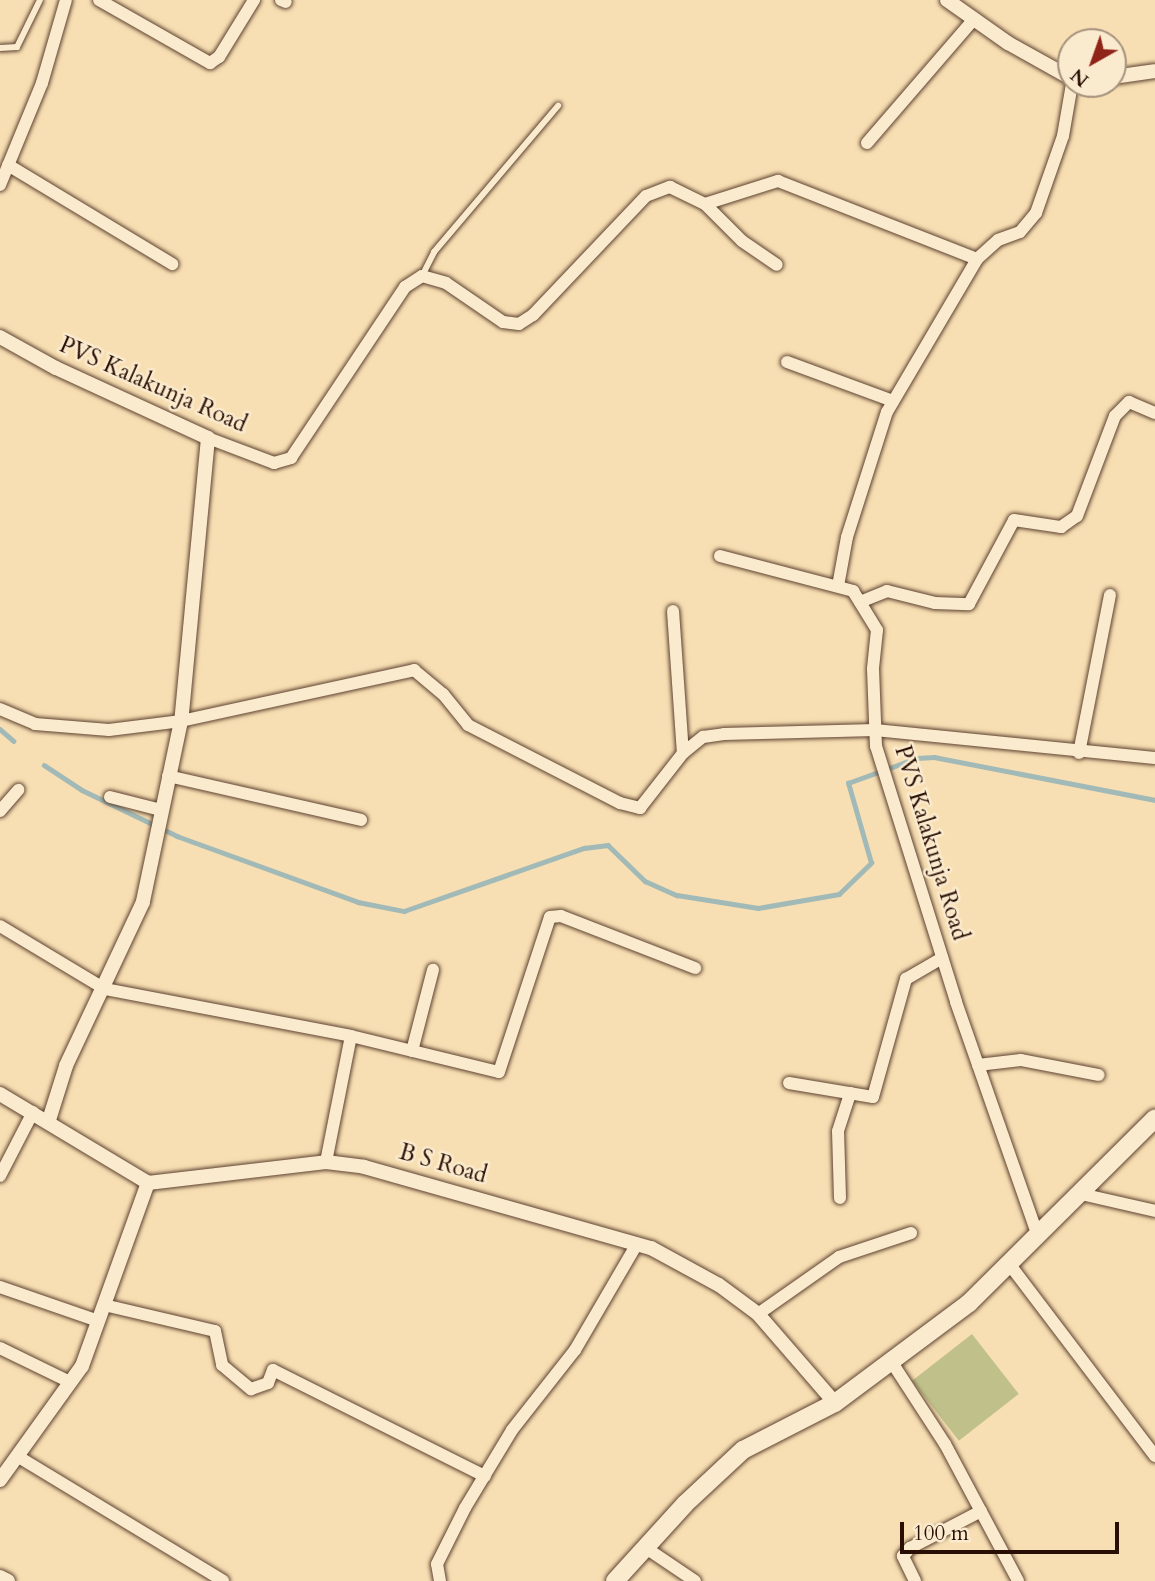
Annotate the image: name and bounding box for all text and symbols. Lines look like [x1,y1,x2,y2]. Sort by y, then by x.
north arrow [1057,28,1127,98]
text: N [1065,62,1094,93]
street label: PVS Kalakunja Road [55,331,251,439]
street label: PVS Kalakunja Road [888,742,974,944]
street label: B S Road [396,1138,490,1190]
scale bar [903,1508,1122,1552]
text: 100 m [913,1519,969,1548]

